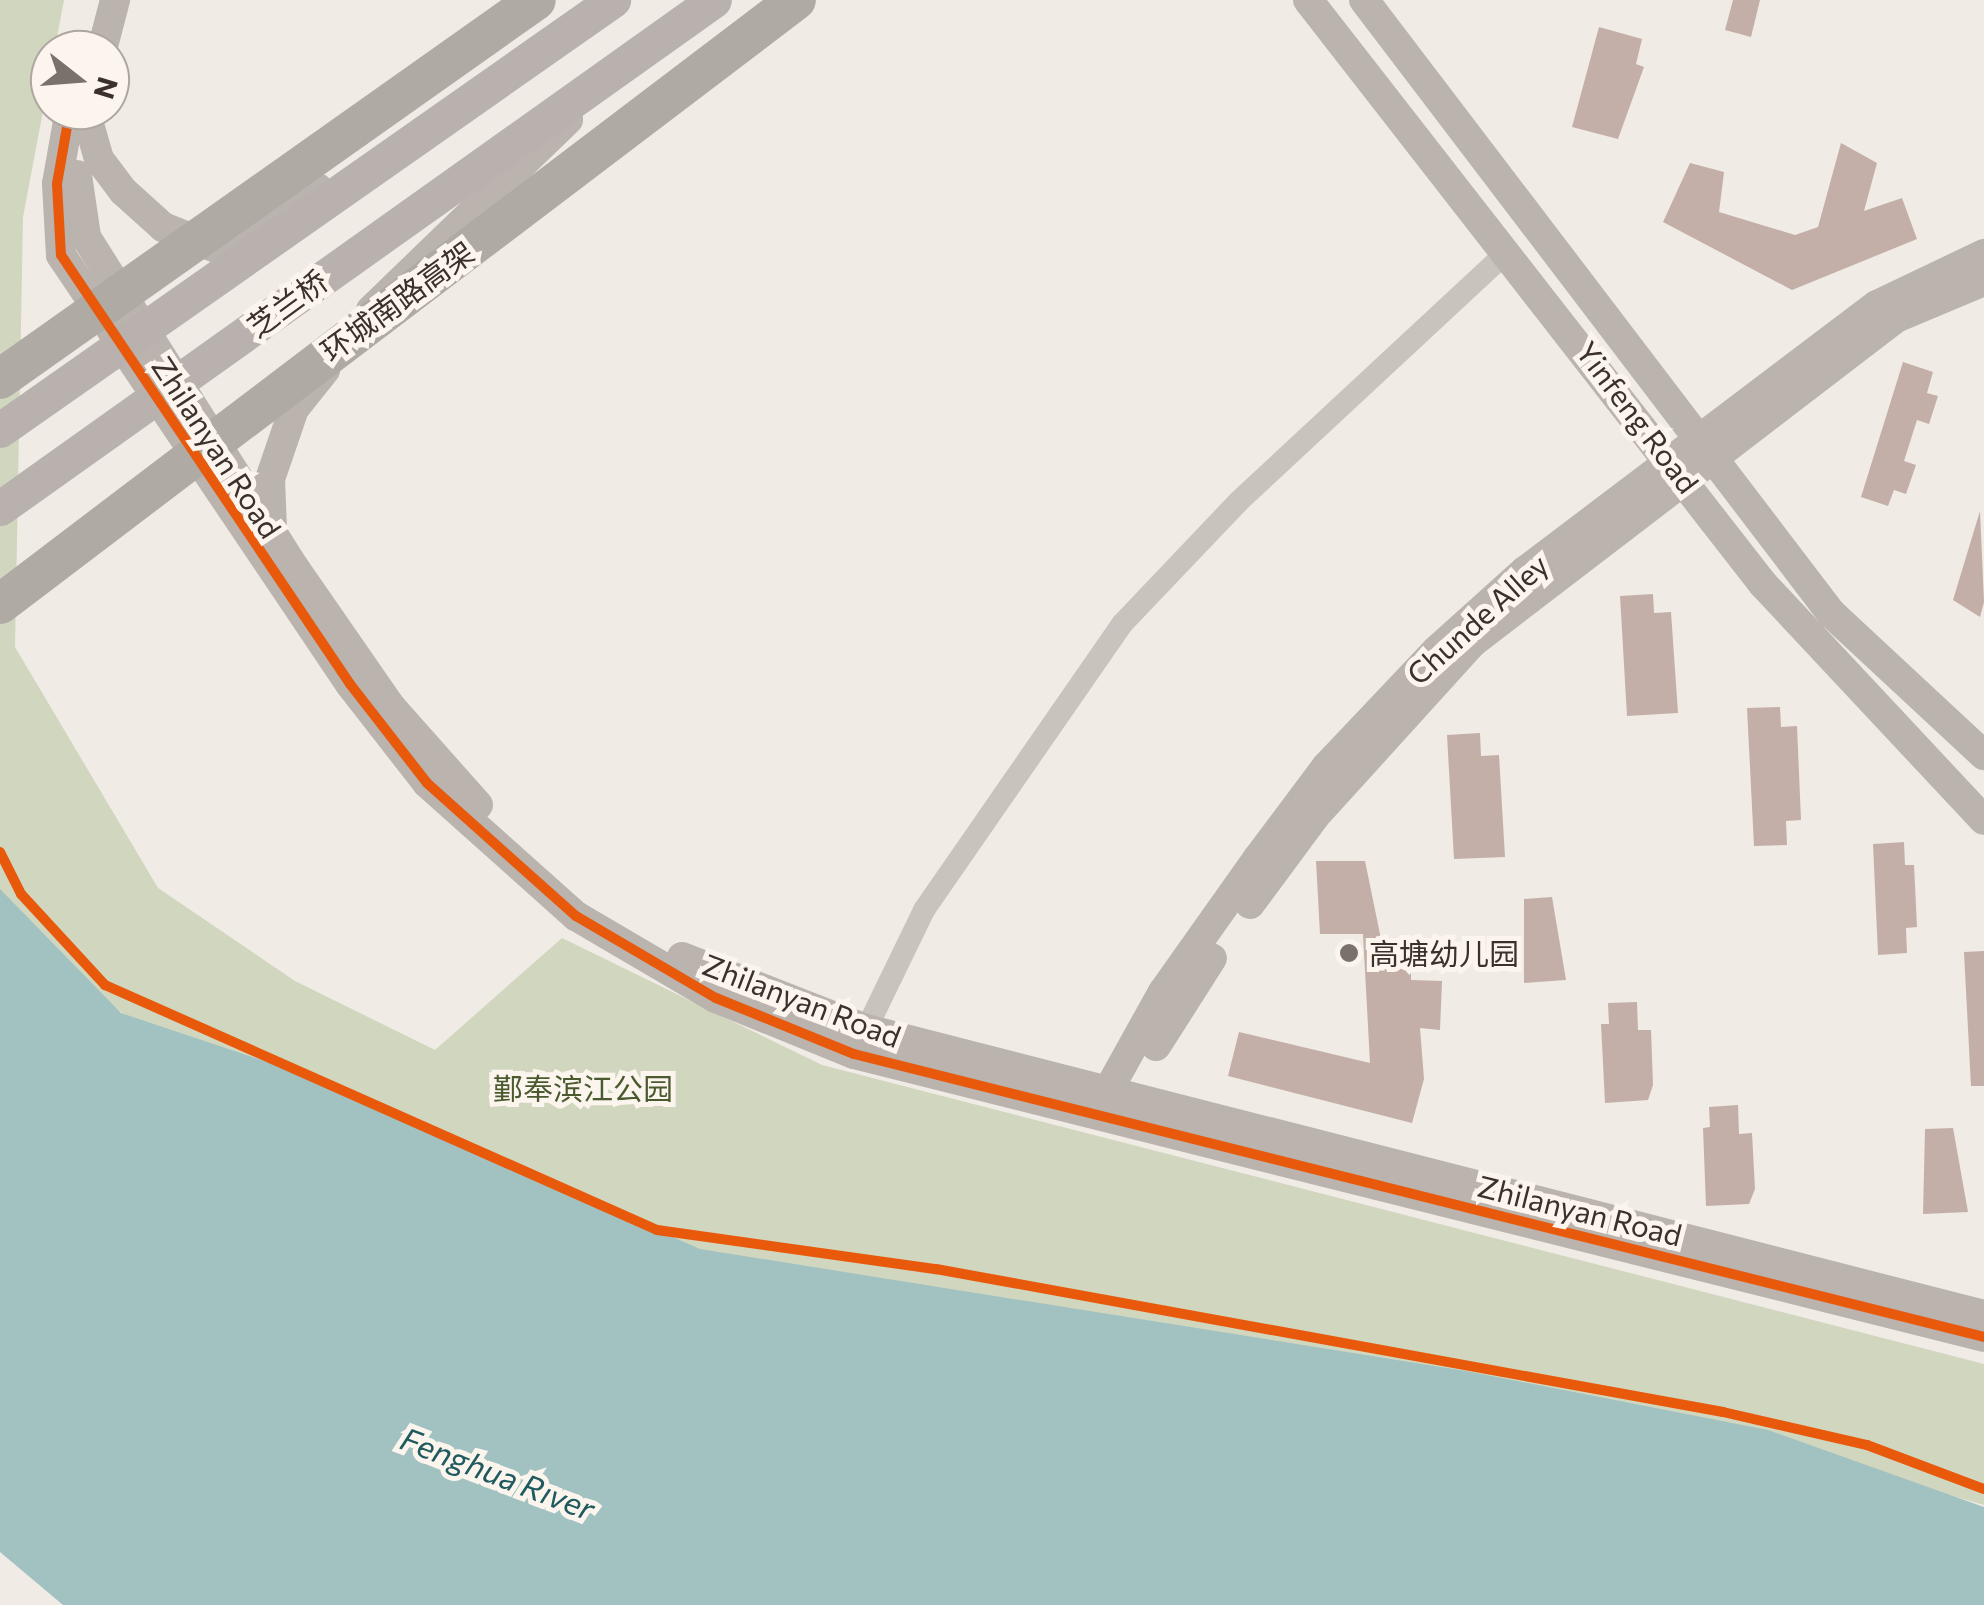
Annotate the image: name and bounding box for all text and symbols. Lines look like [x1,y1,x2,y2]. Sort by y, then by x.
north arrow [30,30,130,130]
text: N [87,73,126,103]
street label: 环城南路高架 [314,234,480,368]
street label: 芝兰桥 [240,262,334,344]
street label: Yinfeng Road [1569,334,1707,500]
street label: Zhilanyan Road [145,350,289,544]
street label: Chunde Alley [1399,546,1555,692]
place label: 高塘幼儿园 [1369,935,1519,971]
marker: 高塘幼儿园 [1338,942,1360,964]
street label: Zhilanyan Road [698,946,906,1054]
park label: 鄞奉滨江公园 [493,1070,673,1106]
street label: Zhilanyan Road [1474,1167,1686,1253]
water label: Fenghua Rıver [396,1418,600,1528]

